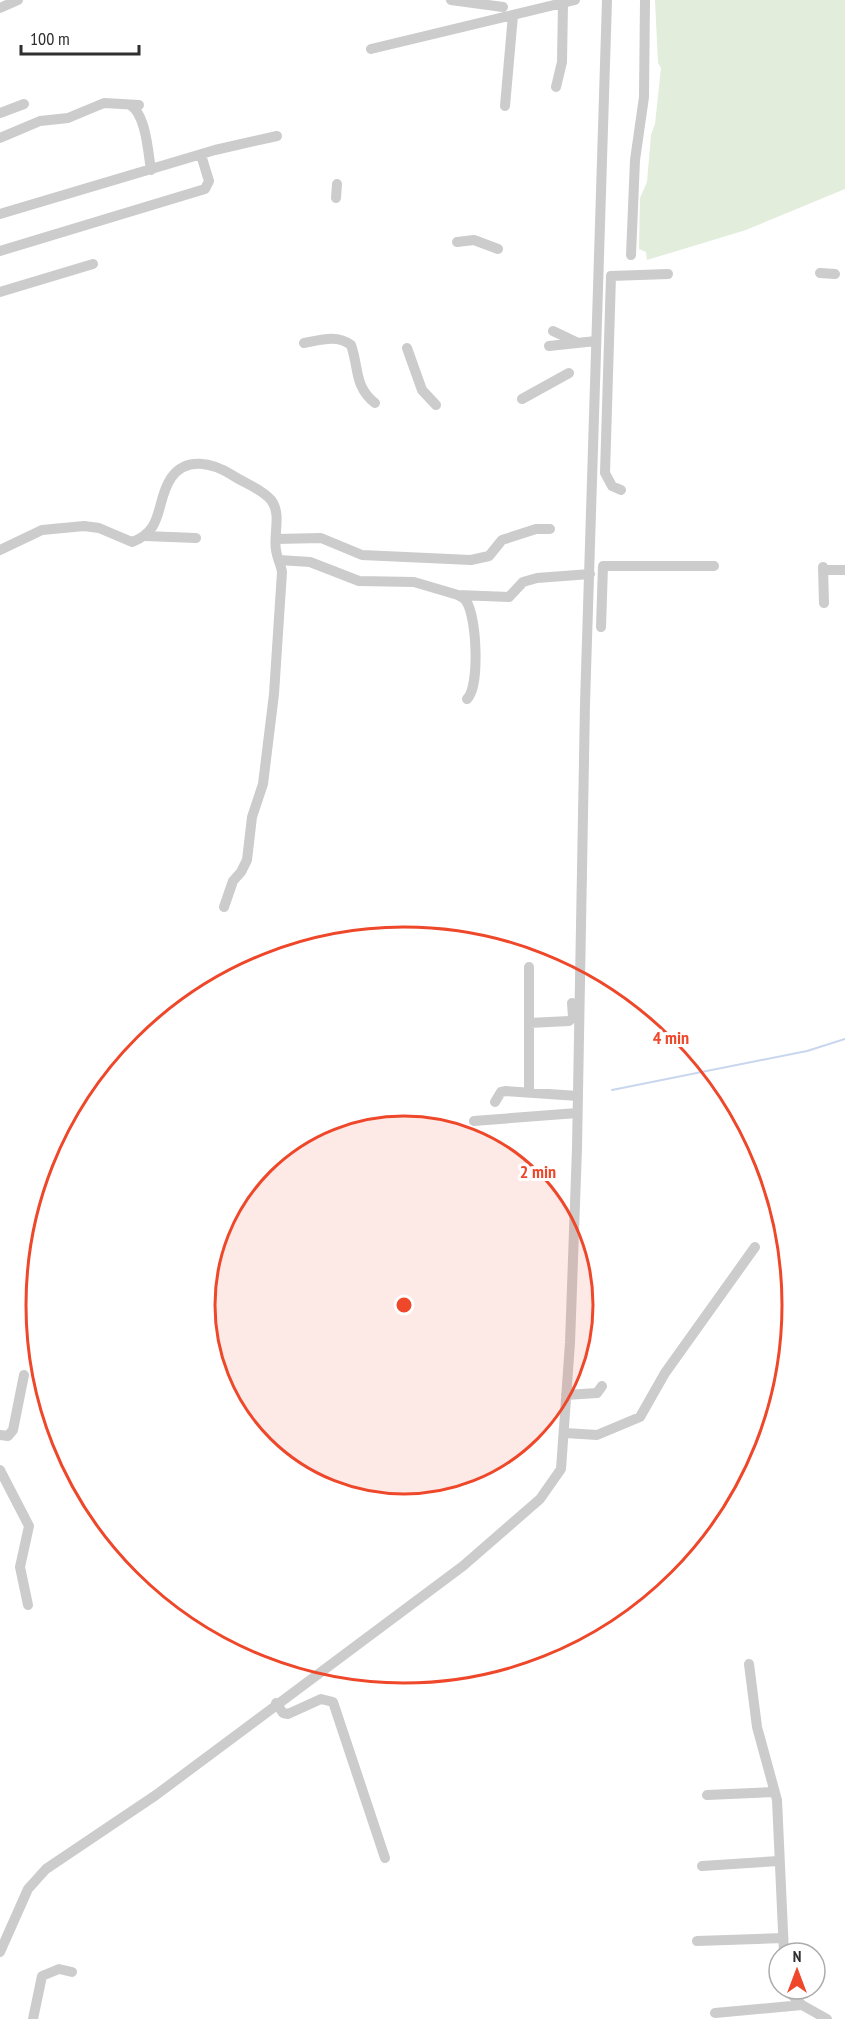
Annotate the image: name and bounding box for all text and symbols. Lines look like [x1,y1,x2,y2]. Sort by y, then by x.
scale bar [21,18,140,56]
text: 100 m [30,27,70,50]
text: 4 min [653,1026,689,1049]
text: 2 min [520,1160,556,1183]
centre of rings [394,1295,414,1315]
north arrow [767,1941,827,2001]
text: N [793,1946,801,1966]

